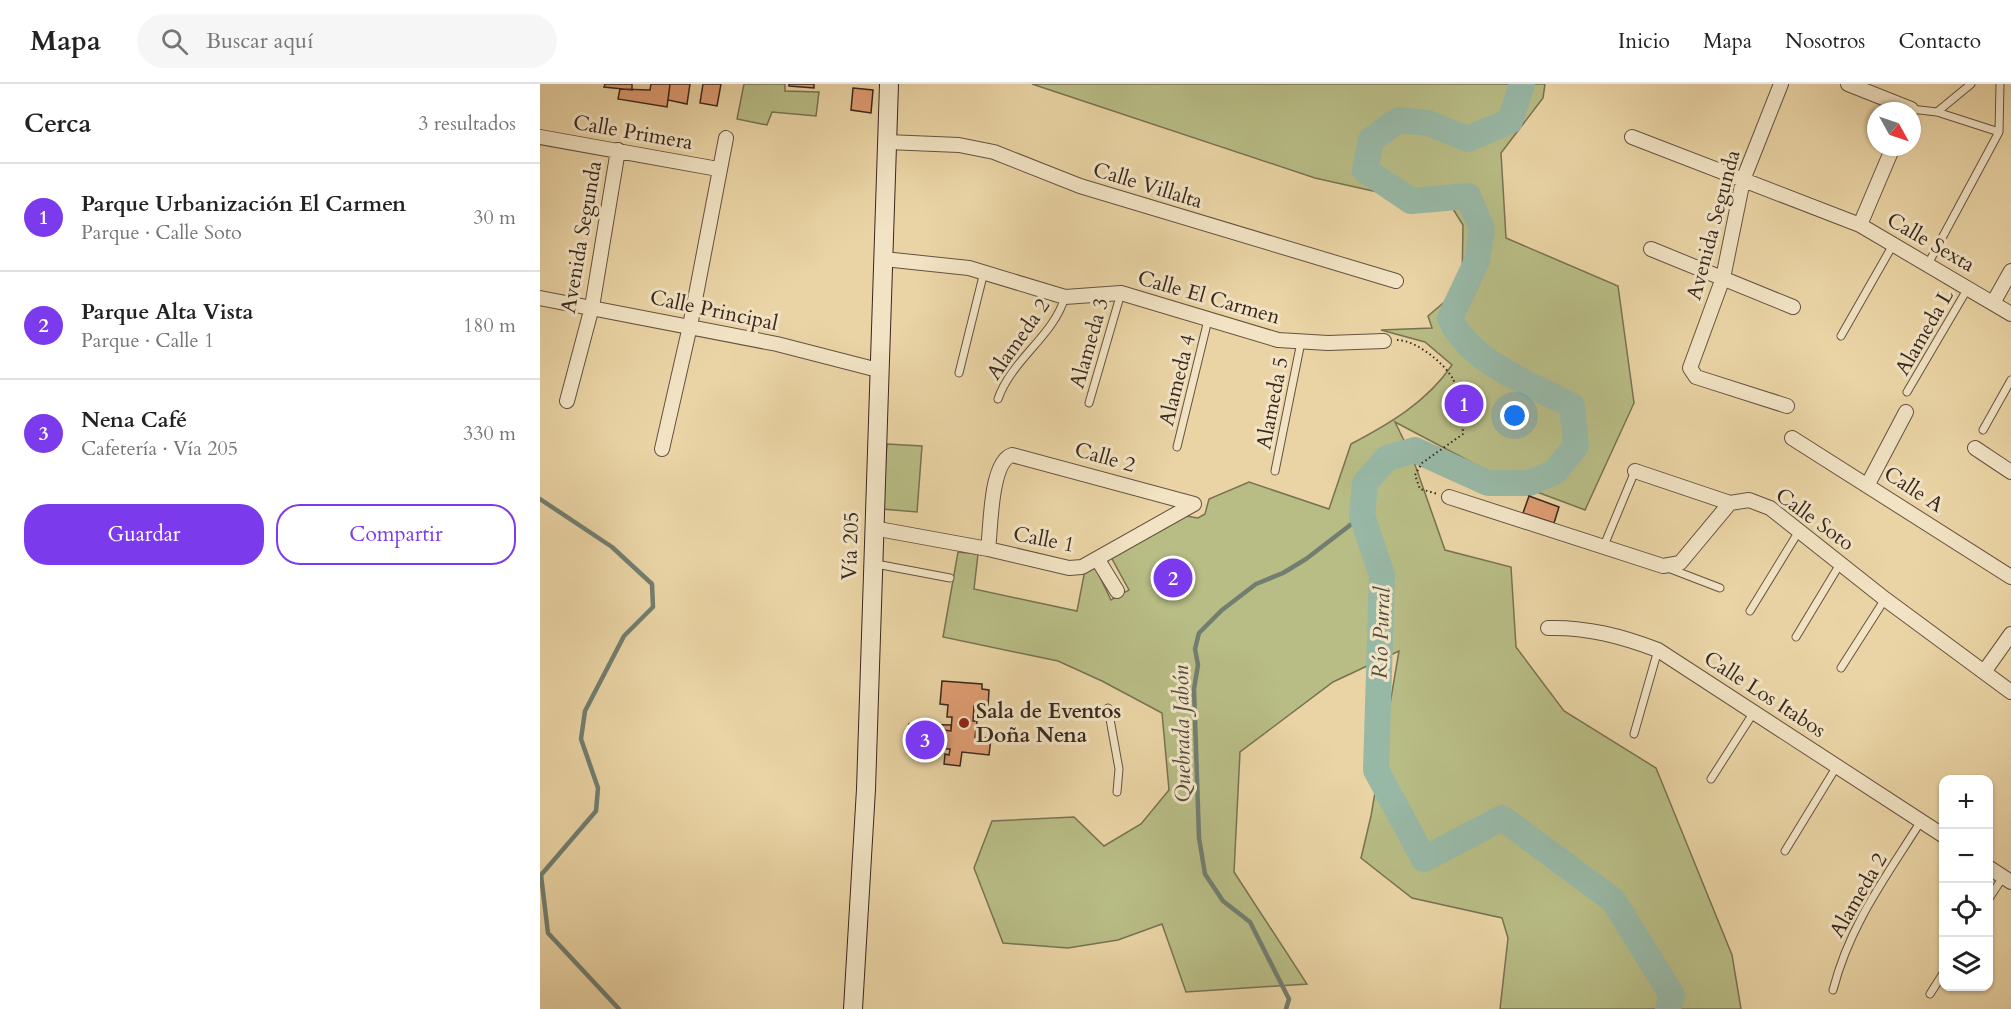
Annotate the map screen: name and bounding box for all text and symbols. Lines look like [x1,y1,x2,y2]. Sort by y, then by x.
search box [137,14,557,68]
text: Mapa [30,22,101,60]
icon: search [158,25,191,58]
text: Buscar aquí [206,26,313,56]
text: Inicio [1618,27,1670,56]
text: Mapa [1703,27,1752,56]
text: Nosotros [1785,27,1865,56]
text: Contacto [1898,27,1981,56]
north arrow [1867,102,1921,156]
text: Cerca [24,106,91,141]
street label: Calle Primera [571,108,695,157]
text: 3 resultados [418,110,516,137]
street label: Avenida Segunda [1679,147,1747,303]
street label: Calle Villalta [1090,155,1206,216]
street label: Avenida Segunda [554,159,609,316]
text: Parque Urbanización El Carmen [81,189,406,219]
text: 1 [38,204,49,231]
text: 30 m [473,204,516,231]
street label: Calle Sexta [1881,206,1980,279]
text: Parque · Calle Soto [81,219,242,246]
street label: Calle El Carmen [1134,263,1284,332]
street label: Calle Principal [647,283,780,338]
street label: Alameda L [1888,284,1961,381]
street label: Alameda 2 [980,293,1057,386]
street label: Alameda 3 [1063,294,1116,392]
text: Parque Alta Vista [81,297,254,327]
text: 2 [38,312,49,339]
text: 180 m [463,312,516,339]
text: Parque · Calle 1 [81,327,214,354]
street label: Alameda 4 [1152,331,1203,429]
street label: Alameda 5 [1249,355,1296,452]
pin: 1 [1444,382,1484,426]
your location [1500,401,1529,430]
text: Nena Café [81,405,187,435]
text: 3 [38,420,49,447]
text: 330 m [463,420,516,447]
text: Cafetería · Vía 205 [81,435,238,462]
street label: Calle 2 [1071,435,1139,480]
street label: Calle A [1878,459,1949,520]
street label: Calle Soto [1769,481,1860,558]
button: Guardar [24,504,264,565]
button: Compartir [276,504,516,565]
street label: Vía 205 [835,511,866,581]
street label: Calle 1 [1011,519,1077,560]
pin: 2 [1154,556,1192,600]
water label: Río Purral [1364,586,1398,680]
street label: Calle Los Itabos [1698,644,1831,745]
water label: Quebrada Jabón [1166,665,1198,803]
place label: Sala de Eventos Doña Nena [976,697,1121,750]
marker: Sala de Eventos Doña Nena [957,716,971,730]
pin: 3 [906,718,944,762]
map controls [1939,775,1993,991]
button: + [1939,775,1993,829]
button: − [1939,829,1993,883]
street label: Alameda 2 [1823,847,1894,943]
button: locate [1939,883,1993,937]
button: layers [1939,937,1993,991]

